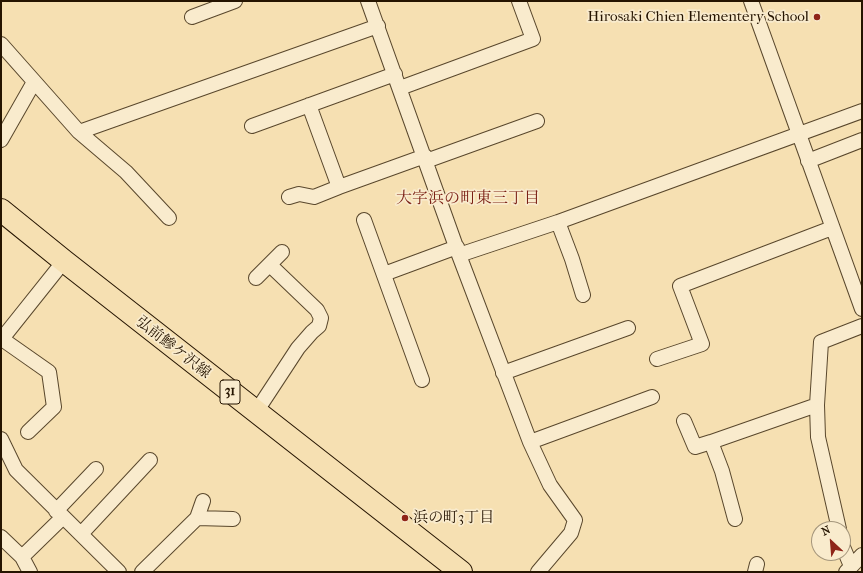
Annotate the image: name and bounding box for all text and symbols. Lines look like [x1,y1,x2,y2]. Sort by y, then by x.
place label: Hirosaki Chien Elementery School [587,8,809,26]
marker: Hirosaki Chien Elementery School [812,12,822,22]
district label: 大字浜の町東三丁目 [396,189,540,209]
street label: 弘前鰺ケ沢線 [132,313,214,383]
road number: 31 [220,380,240,404]
place label: 浜の町3丁目 [413,509,494,527]
marker: 浜の町3丁目 [400,513,410,523]
north arrow [811,521,851,561]
text: N [819,523,833,538]

